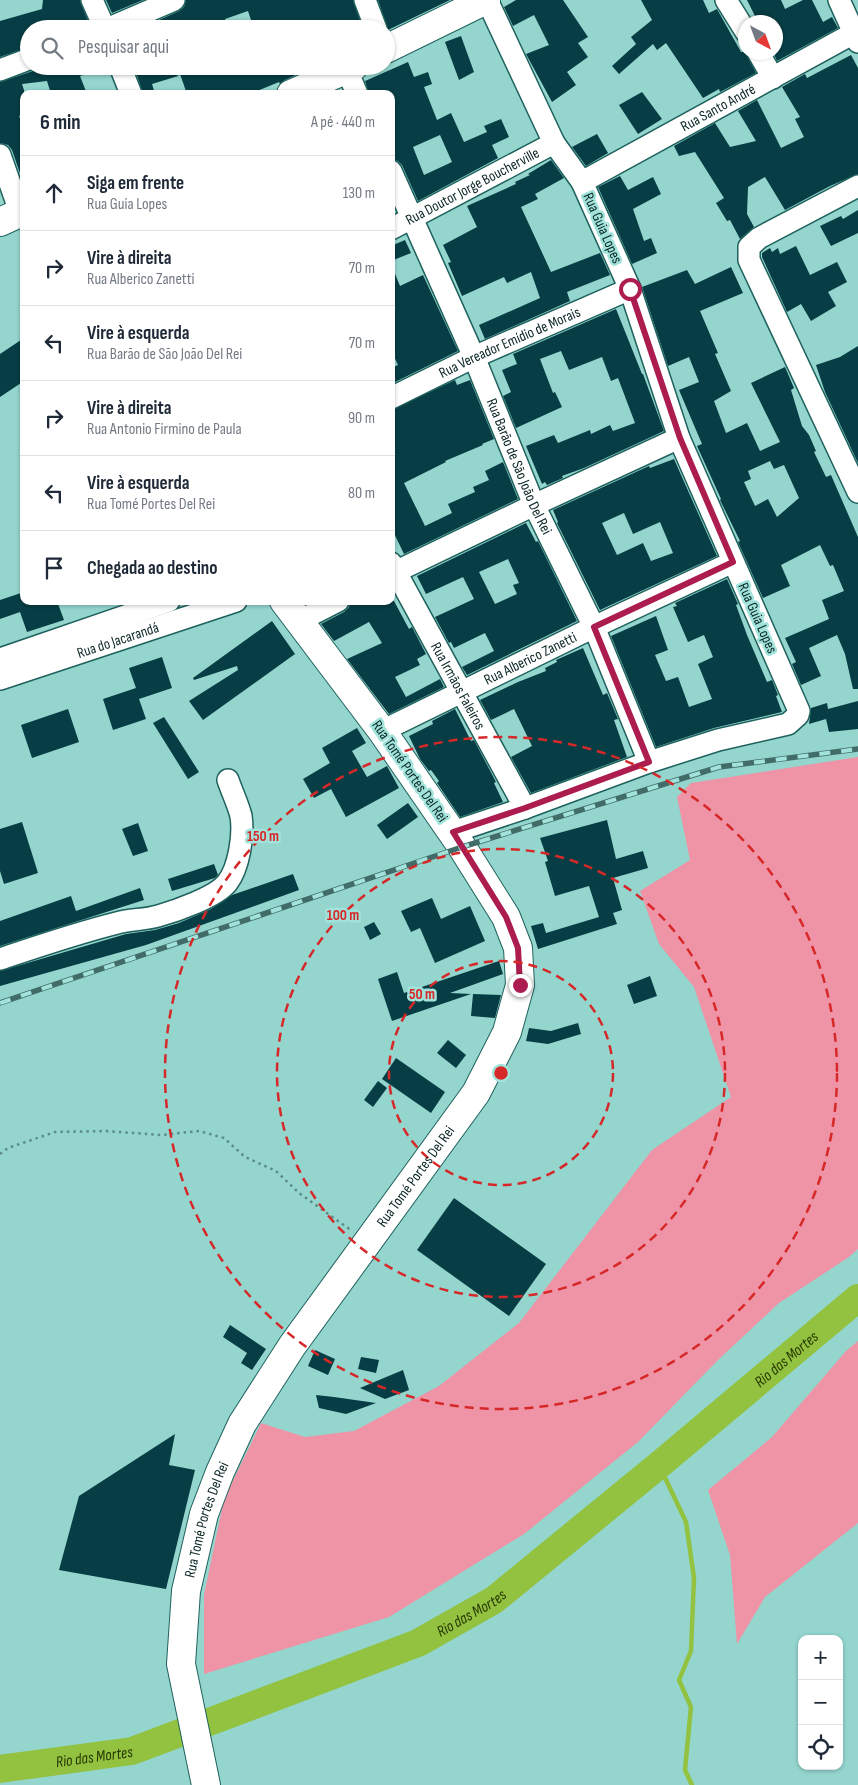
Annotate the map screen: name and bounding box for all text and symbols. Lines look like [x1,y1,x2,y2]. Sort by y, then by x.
north arrow [738,15,783,60]
search box [20,20,395,75]
icon: search [38,34,66,62]
text: Pesquisar aqui [78,36,169,59]
street label: Rua Santo André [677,80,759,136]
text: 6 min [40,110,81,135]
text: A pé · 440 m [311,113,375,132]
street label: Rua Doutor Jorge Boucherville [402,143,543,230]
text: Siga em frente [87,172,184,195]
icon: ahead [40,179,68,207]
text: 130 m [343,184,375,203]
street label: Rua Guia Lopes [579,190,627,266]
text: Rua Guia Lopes [87,195,167,214]
text: Vire à direita [87,247,171,270]
icon: right [40,254,68,282]
text: 70 m [349,259,375,278]
text: Rua Alberico Zanetti [87,270,195,289]
route start [619,278,642,301]
street label: Rua Vereador Emídio de Morais [436,303,583,383]
text: Vire à esquerda [87,322,189,345]
icon: left [40,329,68,357]
text: 70 m [349,334,375,353]
text: Rua Barão de São João Del Rei [87,345,242,364]
street label: Rua Barão de São João Del Rei [482,396,556,538]
text: Vire à direita [87,397,171,420]
icon: right [40,404,68,432]
text: 90 m [348,409,375,428]
text: Rua Antonio Firmino de Paula [87,420,242,439]
text: Vire à esquerda [87,472,189,495]
icon: left [40,479,68,507]
text: 80 m [348,484,375,503]
text: Rua Tomé Portes Del Rei [87,495,215,514]
icon: arrive [40,554,68,582]
text: Chegada ao destino [87,557,217,580]
street label: Rua Guia Lopes [734,580,782,656]
street label: Rua do Jacarandá [75,618,161,663]
street label: Rua Alberico Zanetti [481,628,580,690]
street label: Rua Irmãos Faleiros [426,639,489,733]
street label: Rua Tomé Portes Del Rei [367,717,452,826]
text: 150 m [247,827,279,846]
text: 100 m [327,906,359,925]
route end [509,974,532,997]
text: 50 m [409,985,435,1004]
centre of rings [492,1064,510,1082]
street label: Rua Tomé Portes Del Rei [373,1122,459,1231]
water label: Rio das Mortes [751,1327,823,1392]
street label: Rua Tomé Portes Del Rei [180,1459,234,1580]
water label: Rio das Mortes [434,1586,511,1642]
map controls [798,1635,843,1770]
button: + [798,1635,843,1680]
button: − [798,1680,843,1725]
button: locate [798,1725,843,1770]
water label: Rio das Mortes [55,1743,134,1772]

